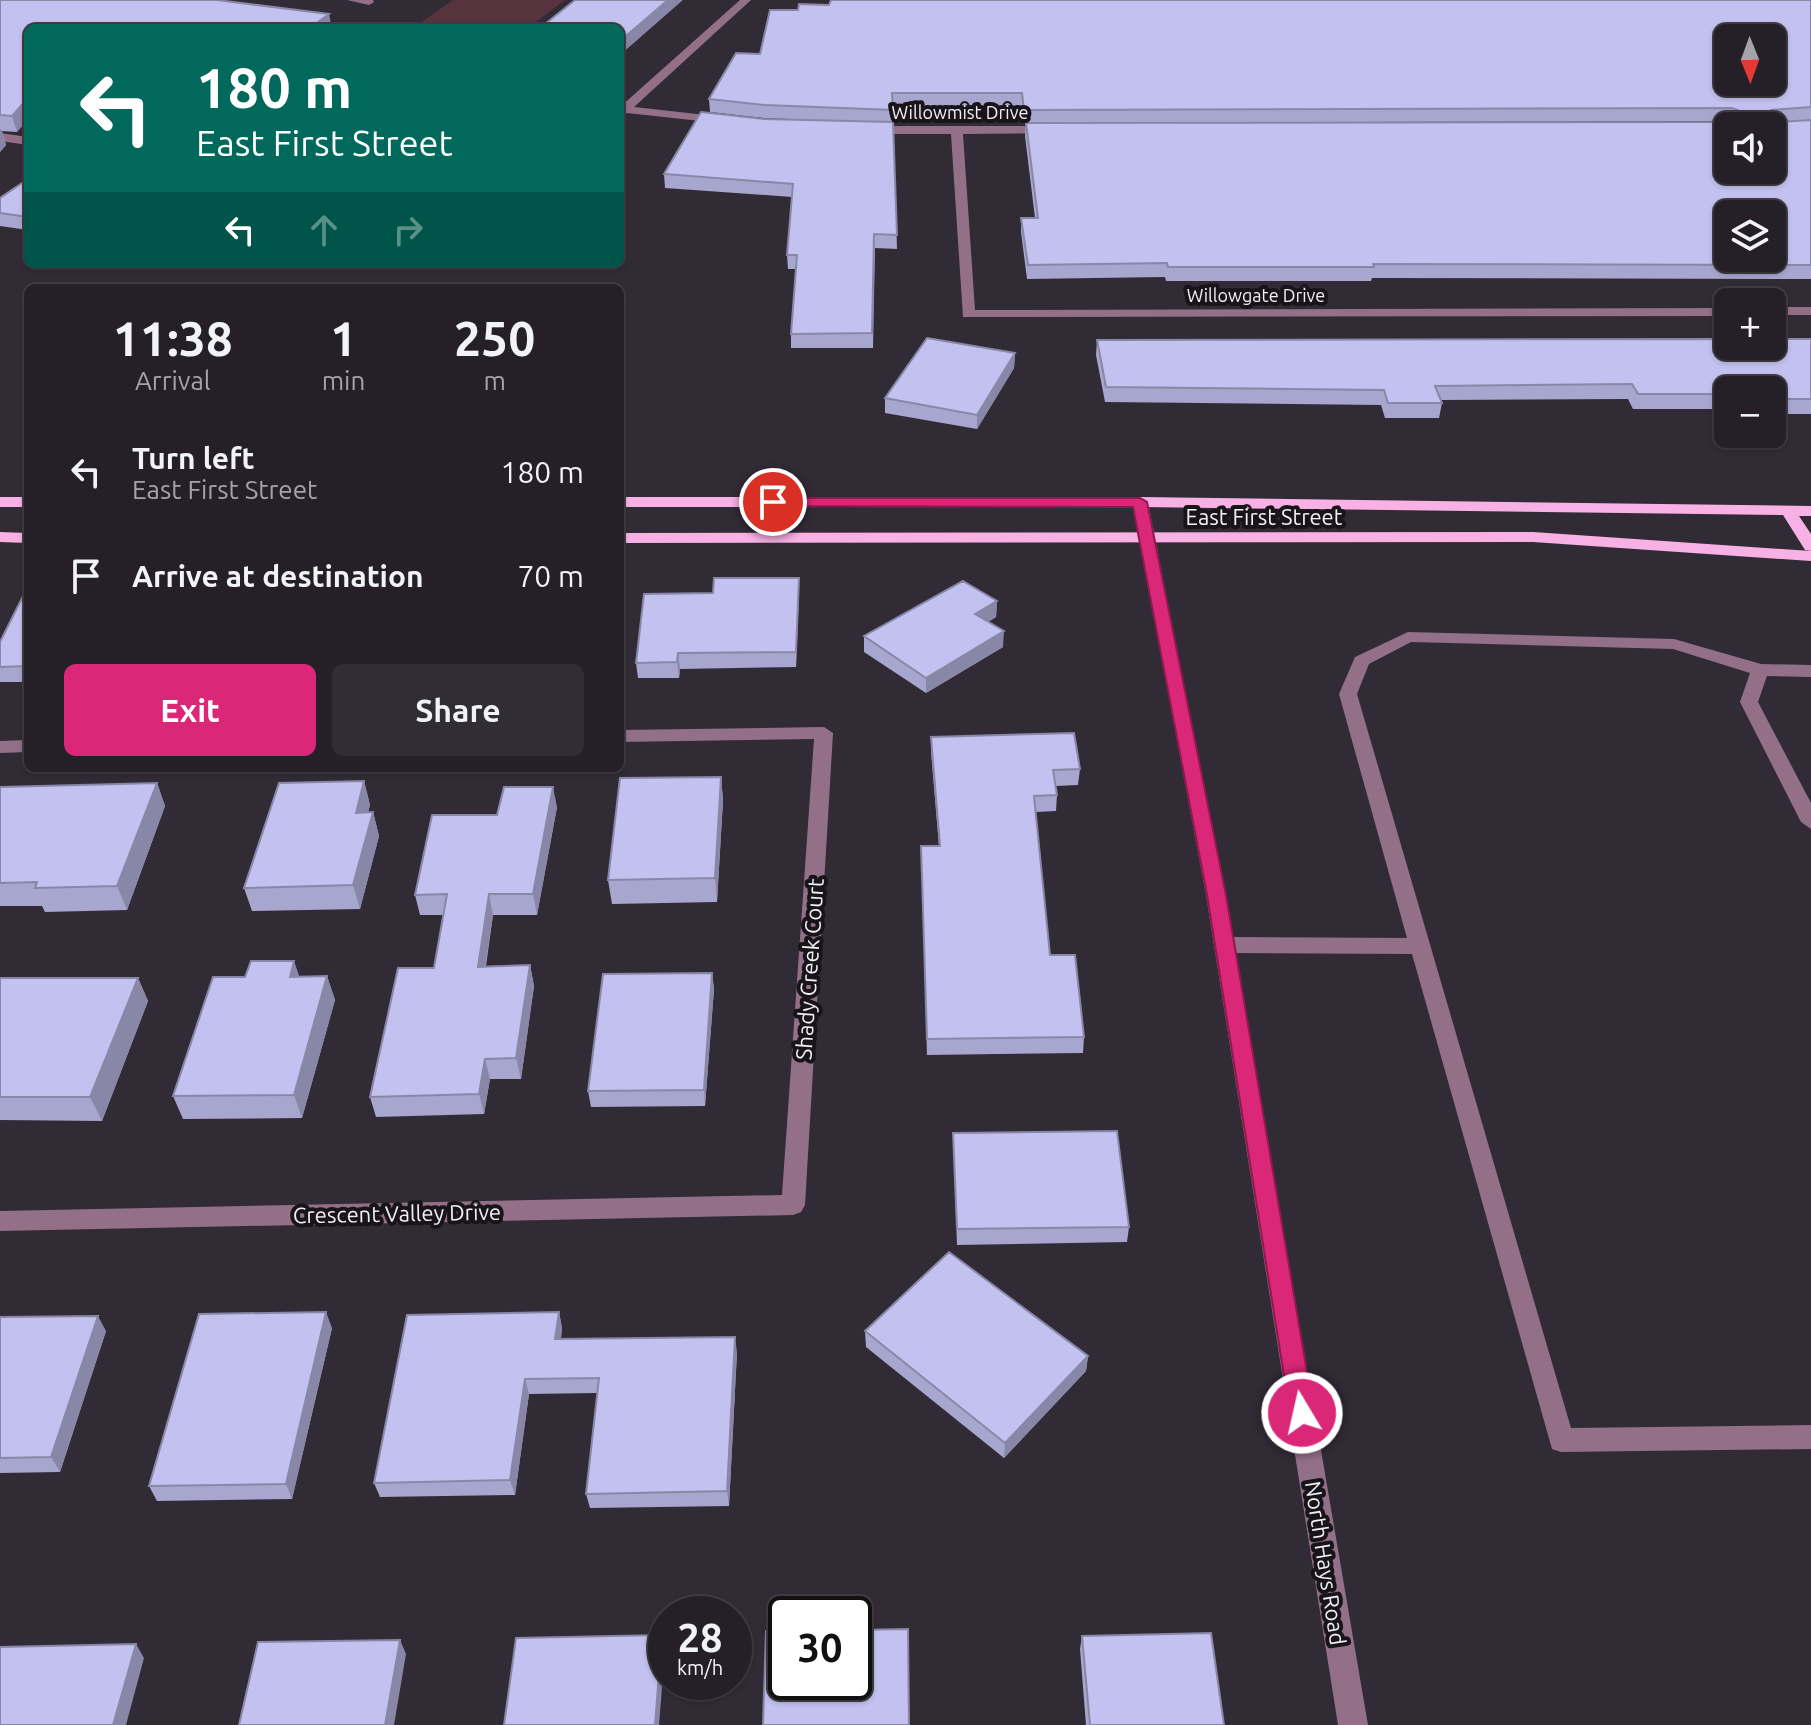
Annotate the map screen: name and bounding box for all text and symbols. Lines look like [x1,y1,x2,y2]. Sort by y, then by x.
north arrow [1714,24,1786,96]
map controls [1714,24,1786,448]
icon: left [64,56,168,160]
text: 180 m [196,56,352,119]
street label: Willowmist Drive [892,102,1028,122]
button: sound [1714,112,1786,184]
text: East First Street [196,122,453,163]
button: layers [1714,200,1786,272]
icon: left [218,208,262,252]
icon: ahead [302,208,346,252]
icon: right [386,208,430,252]
street label: Willowgate Drive [1187,285,1325,305]
button: + [1714,288,1786,360]
text: 11:38 [113,311,233,365]
text: 1 [330,311,357,365]
text: 250 [454,311,535,365]
text: Arrival [135,366,211,395]
text: min [322,366,365,395]
text: m [483,366,506,395]
button: − [1714,376,1786,448]
text: Turn left [132,441,254,475]
icon: left [64,450,108,494]
text: 180 m [500,455,584,489]
pin [739,468,807,536]
text: East First Street [132,475,317,504]
icon: arrive [751,480,795,524]
street label: East First Street [1186,504,1343,529]
icon: arrive [64,554,108,598]
text: Arrive at destination [132,559,424,593]
text: 70 m [517,559,584,593]
button: Exit [64,664,316,756]
button: Share [332,664,584,756]
street label: Shady Creek Court [790,877,828,1061]
street label: Crescent Valley Drive [293,1199,501,1227]
position arrow [1260,1371,1344,1455]
street label: North Hays Road [1301,1479,1351,1647]
speed limit sign: 30 [768,1596,872,1700]
text: 28 [677,1615,723,1660]
text: km/h [677,1656,723,1679]

